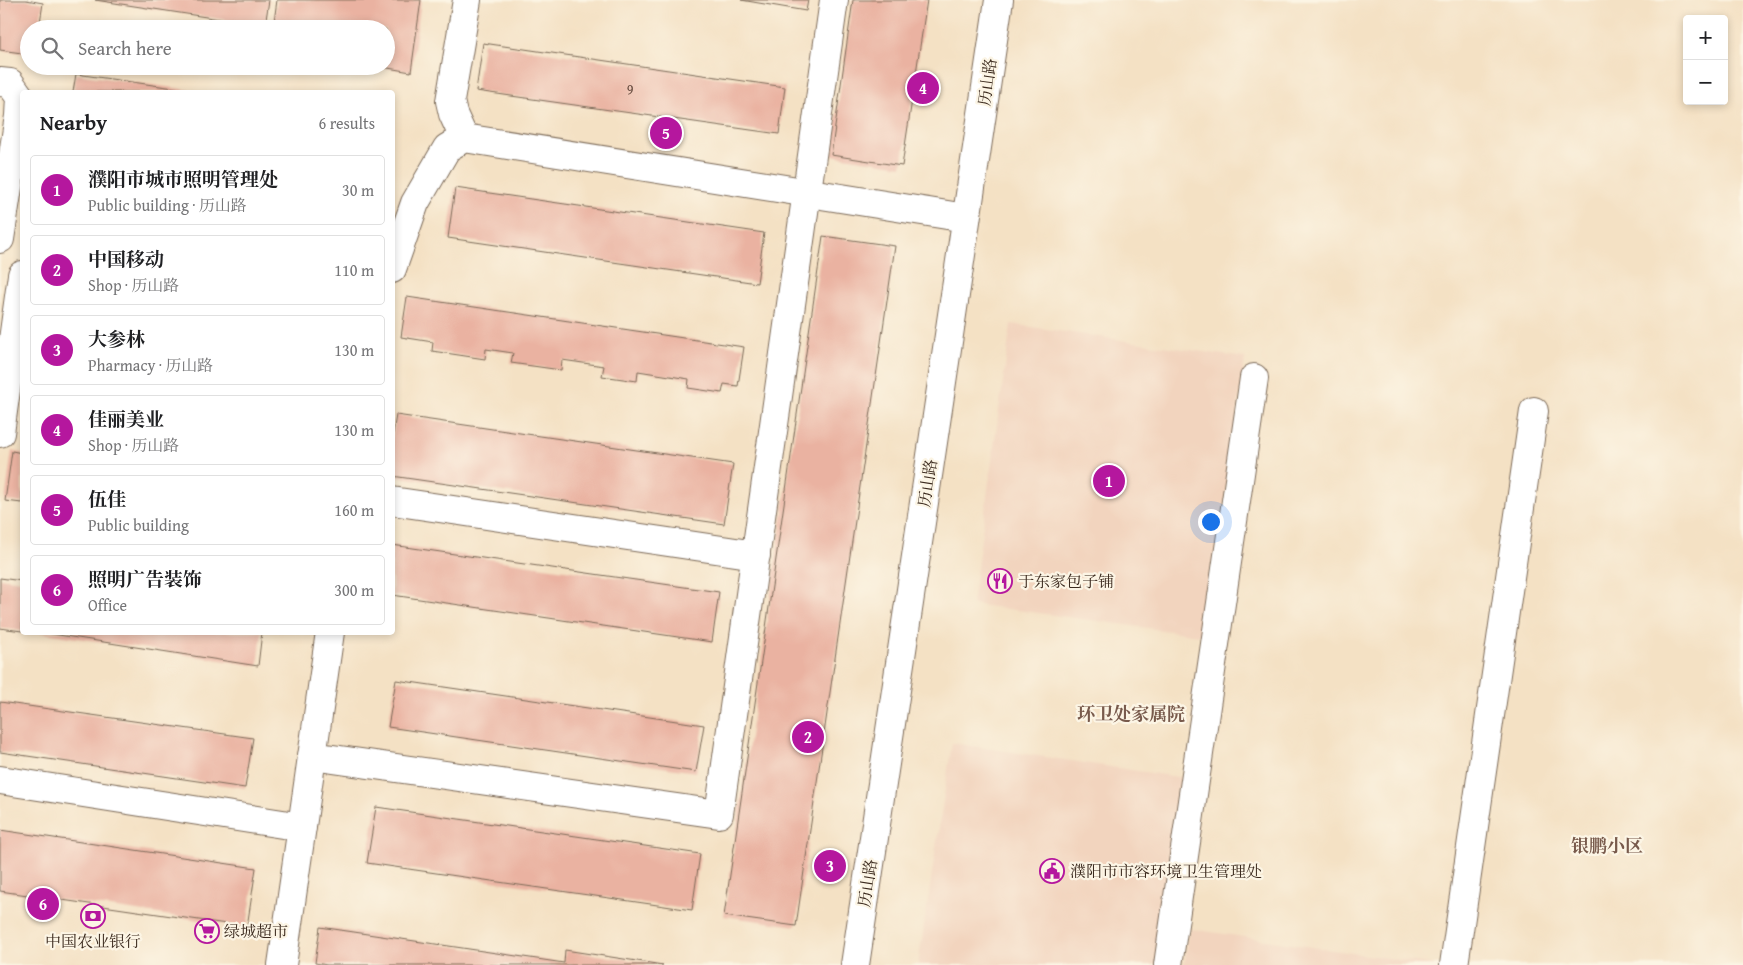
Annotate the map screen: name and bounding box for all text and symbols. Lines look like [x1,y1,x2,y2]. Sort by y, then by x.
map controls [1683,15,1728,105]
button: + [1683,15,1728,60]
search box [20,20,395,75]
icon: search [38,34,66,62]
text: Search here [78,34,172,62]
street label: 历山路 [972,57,1002,107]
button: − [1683,60,1728,105]
pin: 4 [907,69,939,107]
house number: 9 [627,79,634,99]
text: Nearby [40,107,107,138]
text: 6 results [318,111,375,135]
pin: 5 [650,114,682,152]
text: 濮阳市城市照明管理处 [88,165,278,193]
text: 1 [53,178,61,202]
text: 30 m [342,178,374,202]
text: Public building · 历山路 [88,193,247,217]
text: 中国移动 [88,245,164,273]
text: 2 [53,258,61,282]
text: 110 m [334,258,374,282]
text: Shop · 历山路 [88,273,179,297]
text: 大参林 [88,325,145,353]
text: 3 [53,338,61,362]
text: 130 m [334,338,374,362]
text: Pharmacy · 历山路 [88,353,213,377]
text: 佳丽美业 [88,405,164,433]
text: 4 [53,418,61,442]
text: 130 m [334,418,374,442]
text: Shop · 历山路 [88,433,179,457]
street label: 历山路 [911,457,943,509]
pin: 1 [1093,462,1125,500]
text: 伍佳 [88,485,126,513]
text: 5 [53,498,61,522]
text: 160 m [334,498,374,522]
your location [1198,509,1224,535]
text: Public building [88,513,189,537]
text: 照明广告装饰 [88,565,202,593]
restaurant icon: 于东家包子铺 [987,568,1013,594]
place label: 于东家包子铺 [1018,569,1114,593]
text: 6 [53,578,61,602]
text: 300 m [334,578,374,602]
text: Office [88,593,127,617]
district label: 环卫处家属院 [1077,700,1185,727]
pin: 2 [792,718,824,756]
district label: 银鹏小区 [1571,832,1643,859]
pin: 3 [814,847,846,885]
street label: 历山路 [851,857,883,909]
public building icon: 濮阳市市容环境卫生管理处 [1039,858,1065,884]
place label: 濮阳市市容环境卫生管理处 [1070,859,1262,883]
pin: 6 [27,885,59,923]
bank icon: 中国农业银行 [80,903,106,929]
supermarket icon: 绿城超市 [194,918,220,944]
place label: 绿城超市 [224,919,288,943]
place label: 中国农业银行 [45,929,141,953]

